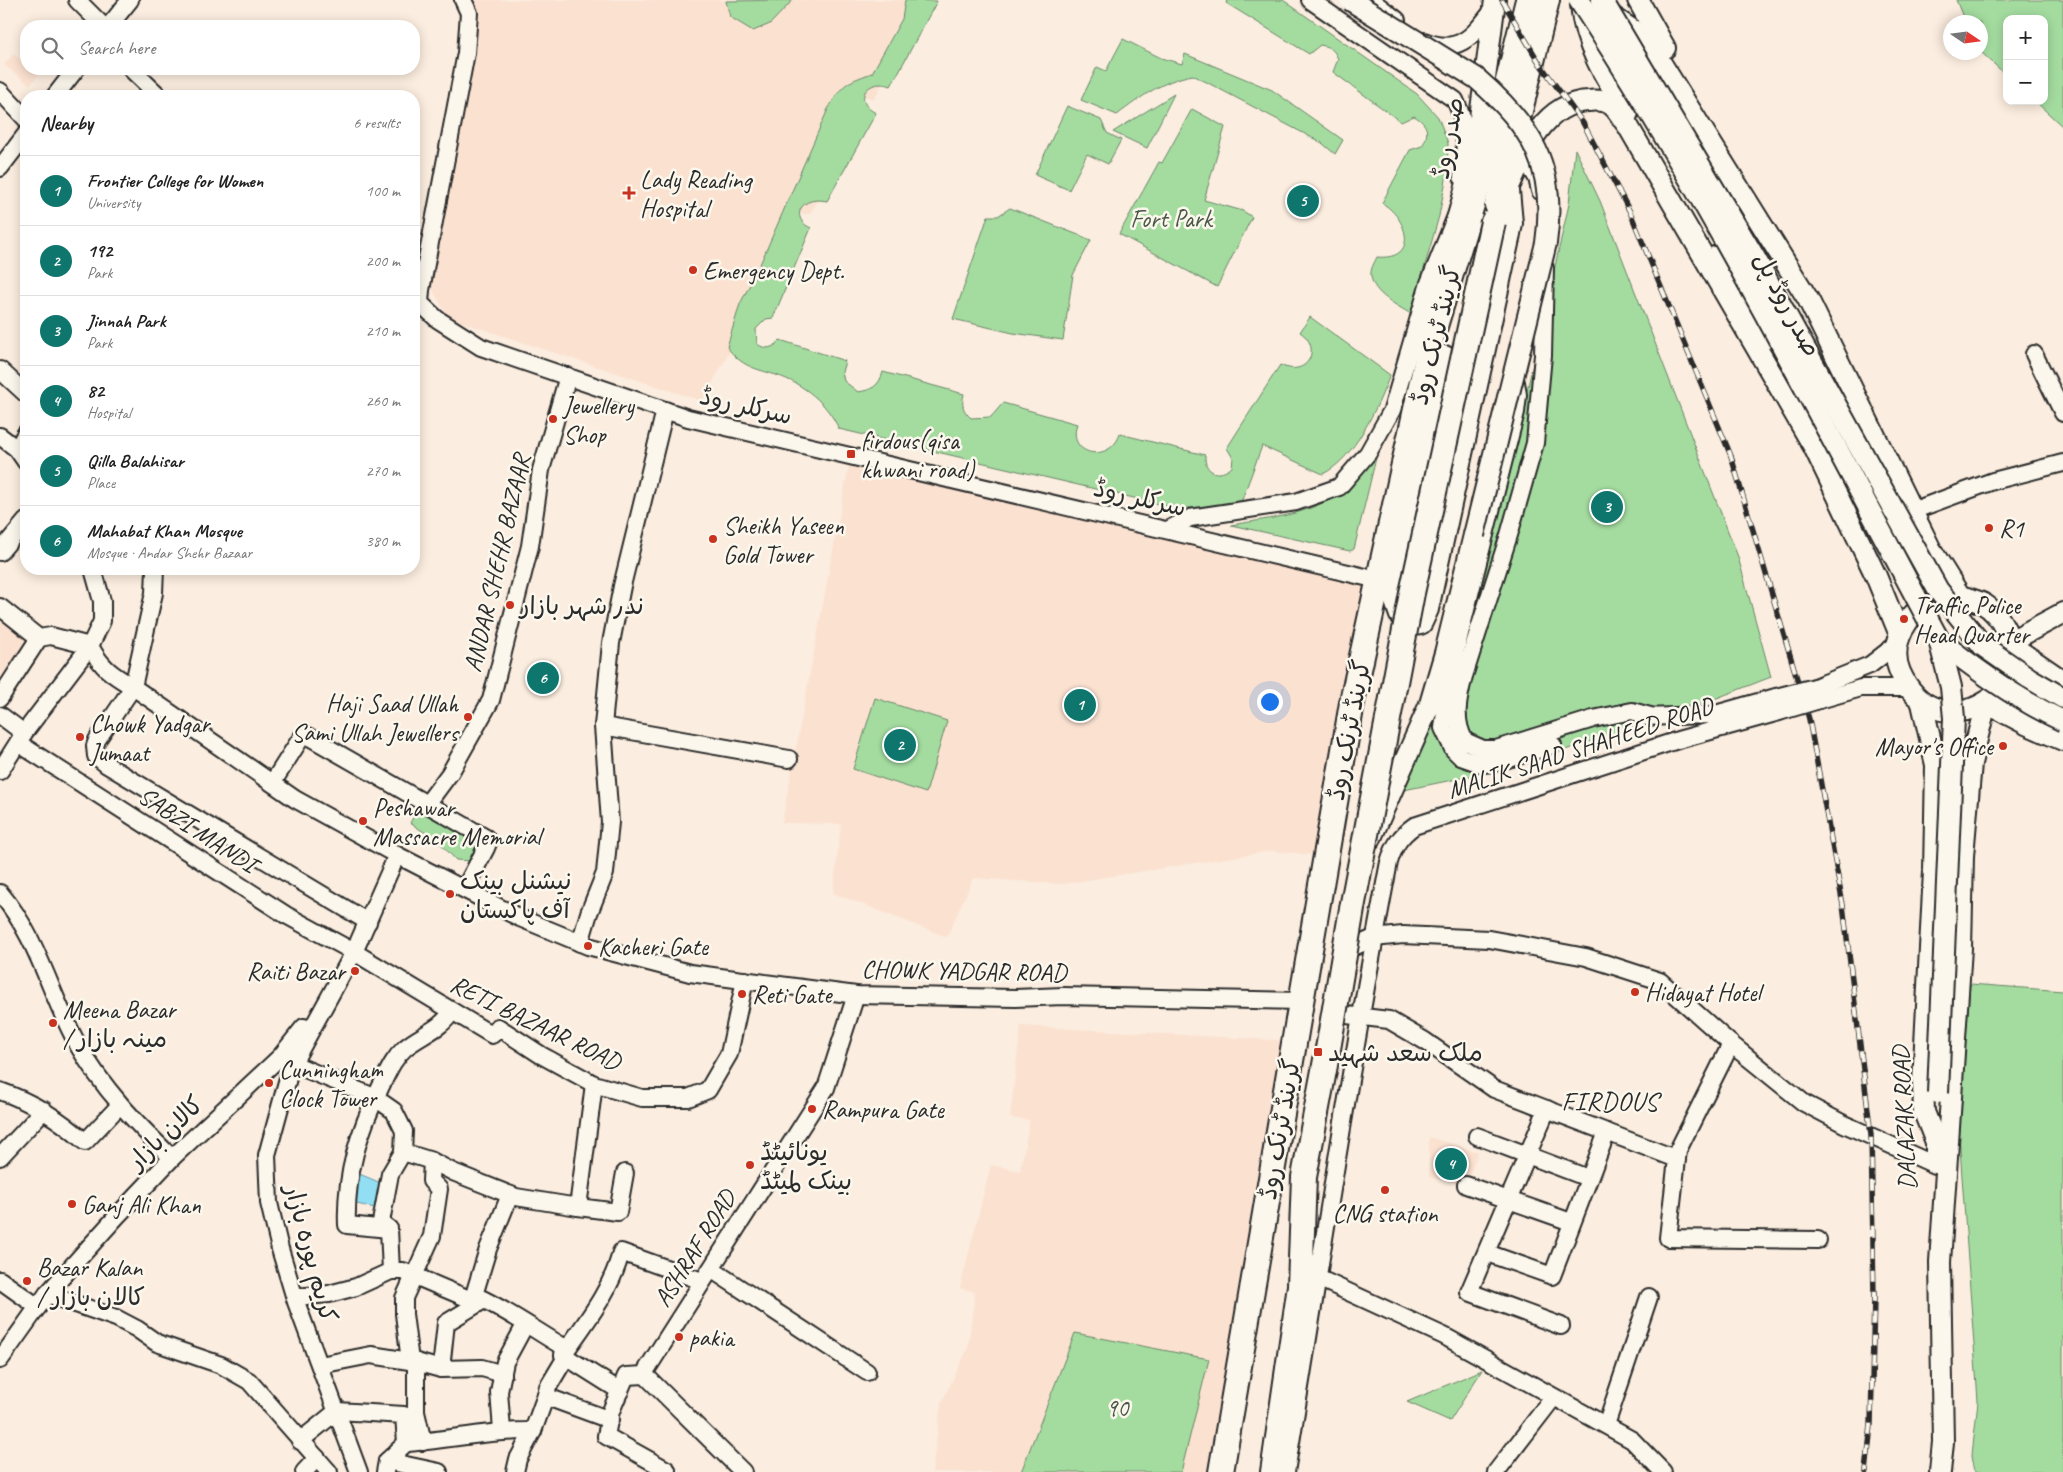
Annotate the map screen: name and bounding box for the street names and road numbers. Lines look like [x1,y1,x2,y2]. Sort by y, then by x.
street label: صدر روڈ [1424,95,1472,182]
street label: صدر روڈ پل [1746,247,1828,362]
street label: گرینڈ ٹرنک روڈ [1403,262,1469,408]
street label: سرکلر روڈ [696,380,795,432]
street label: ANDAR SHEHR BAZAAR [456,449,538,675]
street label: سرکلر روڈ [1090,472,1189,524]
street label: گرینڈ ٹرنک روڈ [1320,657,1378,803]
street label: MALIK SAAD SHAHEED ROAD [1443,689,1719,806]
street label: SABZI MANDI [132,780,268,883]
street label: CHOWK YADGAR ROAD [861,953,1069,989]
street label: RETI BAZAAR ROAD [445,968,628,1079]
street label: DALAZAK ROAD [1884,1043,1924,1191]
street label: گرینڈ ٹرنک روڈ [1252,1056,1308,1202]
street label: کالان بازار [119,1089,210,1178]
street label: کریم پورہ بازار [275,1179,345,1326]
street label: ASHRAF ROAD [646,1182,745,1313]

